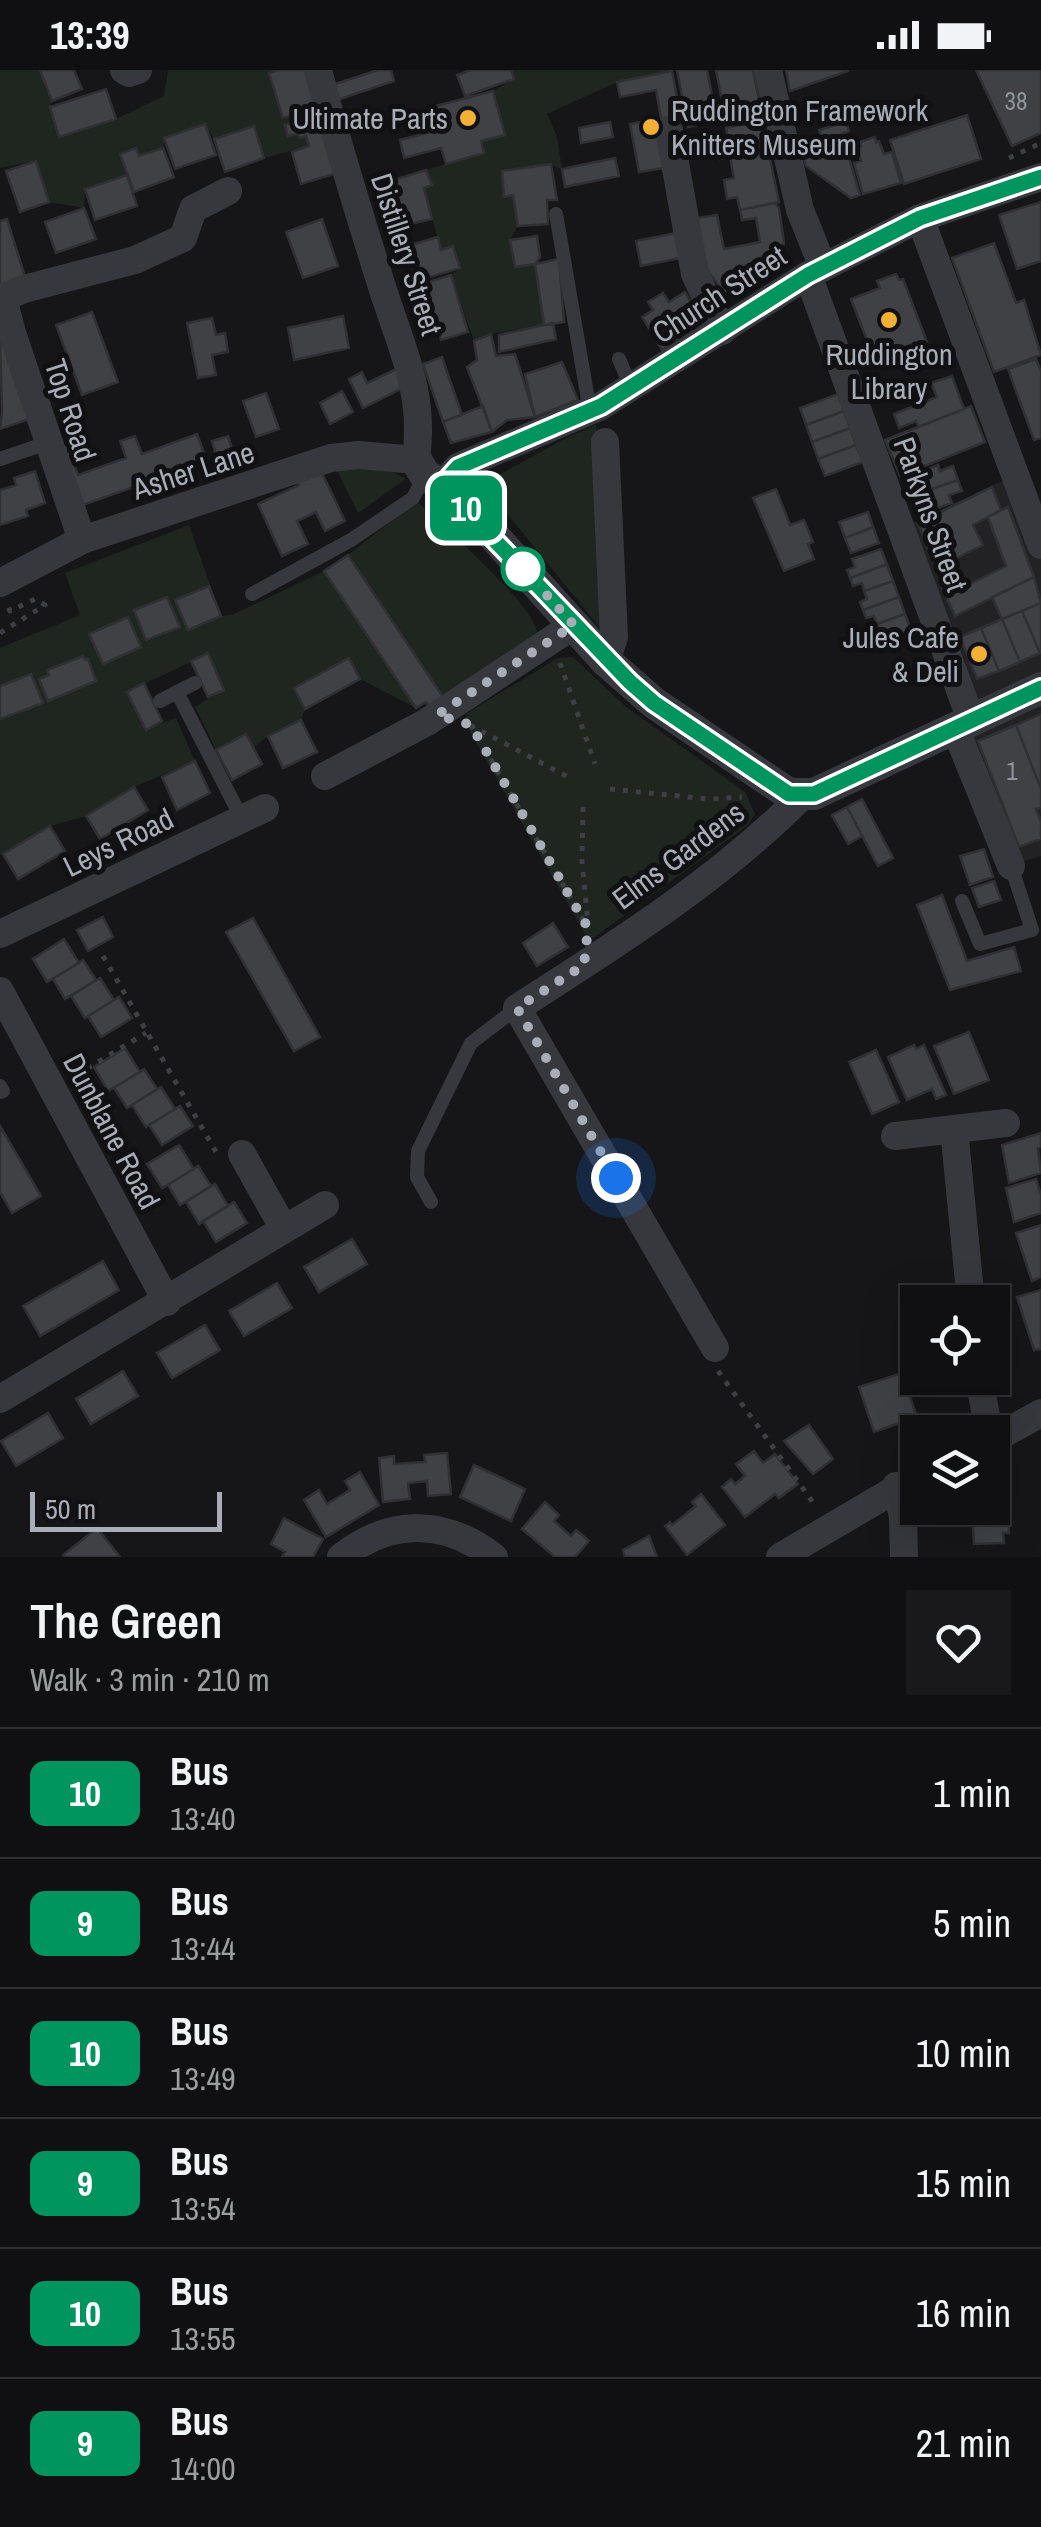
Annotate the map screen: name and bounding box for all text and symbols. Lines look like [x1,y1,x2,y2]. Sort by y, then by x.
text: 13:39 [50,10,130,61]
house number: 38 [1005,84,1027,118]
place label: Ruddington Framework Knitters Museum [671,90,929,164]
place label: Ultimate Parts [292,98,448,138]
marker: Ultimate Parts [457,107,479,129]
marker: Ruddington Framework Knitters Museum [640,116,662,138]
street label: Distillery Street [362,168,452,340]
street label: Church Street [644,236,794,352]
marker: Ruddington Library [878,309,900,331]
place label: Ruddington Library [825,334,953,408]
street label: Top Road [36,354,106,466]
street label: Parkyns Street [885,431,977,597]
street label: Asher Lane [126,432,259,509]
line badge: 10 [421,476,511,540]
text: 10 [450,485,482,532]
unlabelled marker [502,548,544,590]
place label: Jules Cafe & Deli [843,617,959,691]
marker: Jules Cafe & Deli [968,643,990,665]
house number: 1 [1006,754,1018,788]
street label: Elms Gardens [604,792,752,918]
street label: Leys Road [56,798,180,886]
street label: Dunblane Road [54,1046,170,1216]
your location [591,1153,641,1203]
map controls [900,1285,1010,1525]
button: locate [900,1285,1010,1395]
button: layers [900,1415,1010,1525]
scale bar [30,1487,222,1532]
text: 50 m [45,1490,96,1528]
text: The Green [30,1588,222,1653]
button: heart [906,1590,1011,1695]
text: Walk · 3 min · 210 m [30,1658,270,1701]
text: Bus [170,1746,229,1797]
text: 1 min [933,1768,1011,1819]
text: 10 [69,1770,101,1817]
text: 13:40 [170,1797,236,1840]
text: Bus [170,1876,229,1927]
text: 5 min [933,1898,1011,1949]
text: 9 [77,1900,93,1947]
text: 13:44 [170,1927,236,1970]
text: Bus [170,2006,229,2057]
text: 10 min [916,2028,1011,2079]
text: 10 [69,2030,101,2077]
text: 13:49 [170,2057,236,2100]
text: Bus [170,2136,229,2187]
text: 15 min [916,2158,1011,2209]
text: 9 [77,2160,93,2207]
text: 13:54 [170,2187,236,2230]
text: Bus [170,2266,229,2317]
text: 16 min [916,2288,1011,2339]
text: 10 [69,2290,101,2337]
text: 13:55 [170,2317,236,2360]
text: Bus [170,2396,229,2447]
text: 21 min [916,2418,1011,2469]
text: 9 [77,2420,93,2467]
text: 14:00 [170,2447,236,2490]

